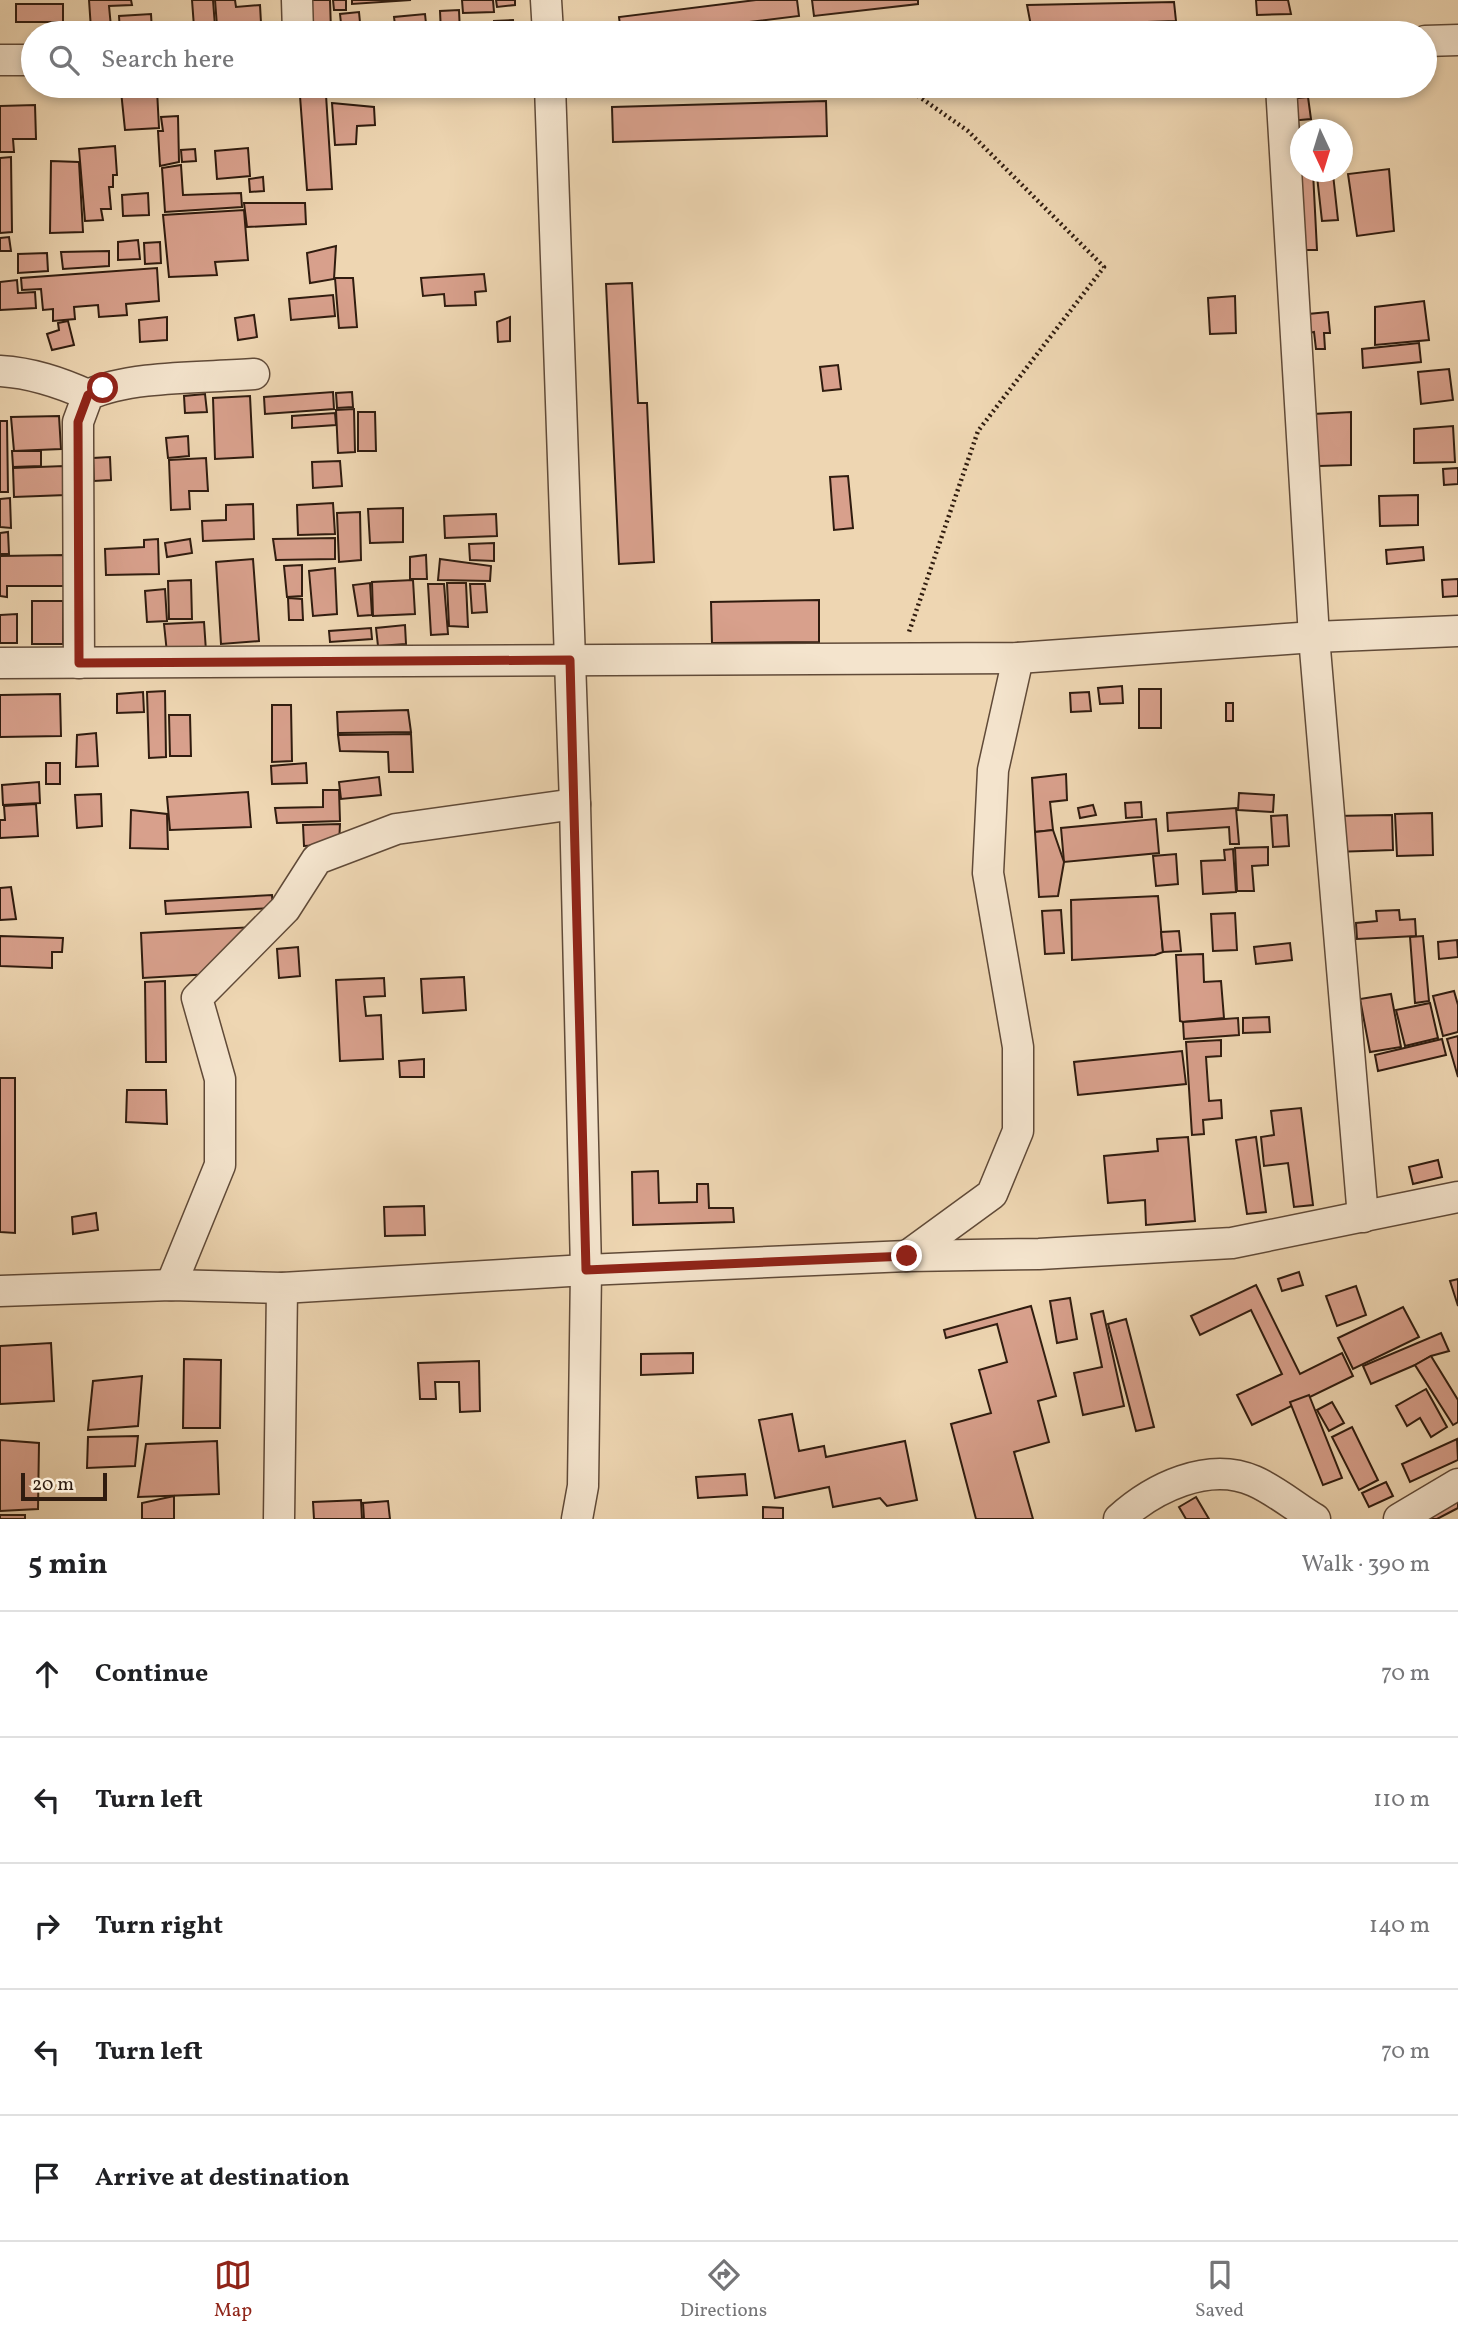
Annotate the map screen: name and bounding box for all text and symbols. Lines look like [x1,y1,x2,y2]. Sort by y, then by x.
search box [21,21,1437,98]
icon: search [45,41,83,79]
text: Search here [101,42,234,78]
north arrow [1290,119,1353,182]
route start [87,372,118,403]
route end [891,1240,922,1271]
scale bar [21,1470,107,1502]
text: 20 m [32,1472,74,1498]
text: 5 min [28,1544,108,1586]
text: Walk · 390 m [1301,1549,1430,1581]
icon: ahead [28,1655,66,1693]
text: Continue [95,1656,208,1692]
text: 70 m [1381,1658,1430,1690]
icon: left [28,1781,66,1819]
text: Turn left [95,1782,203,1818]
text: 110 m [1373,1784,1430,1816]
icon: right [28,1907,66,1945]
text: Turn right [95,1908,223,1944]
text: 140 m [1369,1910,1430,1942]
icon: left [28,2033,66,2071]
text: Turn left [95,2034,203,2070]
text: 70 m [1381,2036,1430,2068]
icon: arrive [28,2159,66,2197]
text: Arrive at destination [95,2160,350,2196]
tab: Map [214,2256,252,2324]
tab: Directions [680,2256,767,2324]
tab: Saved [1195,2256,1244,2324]

